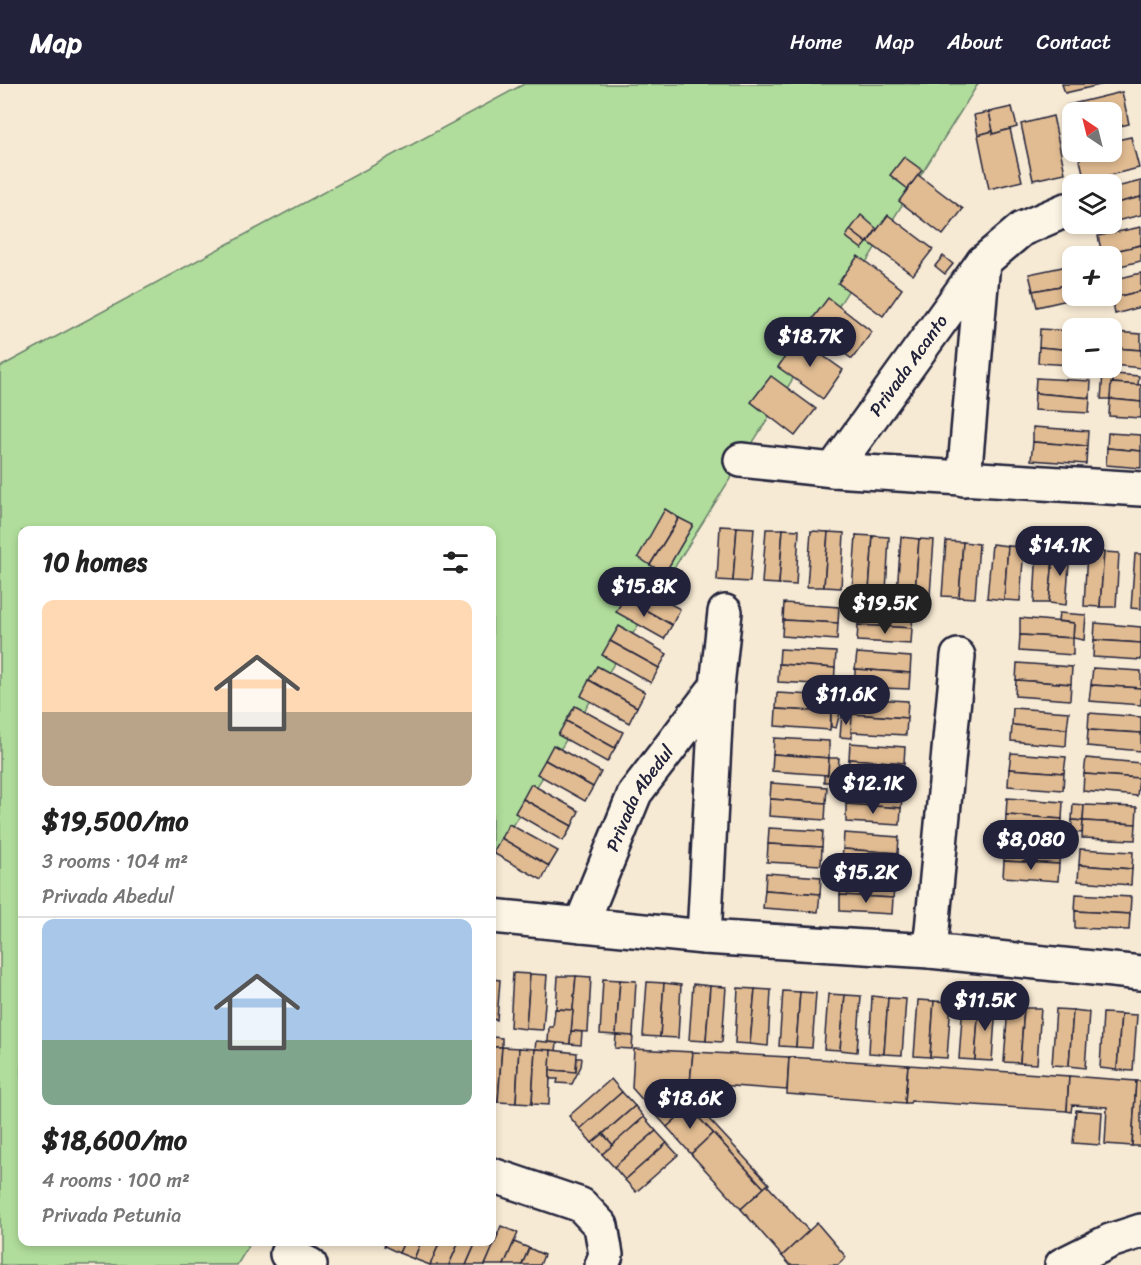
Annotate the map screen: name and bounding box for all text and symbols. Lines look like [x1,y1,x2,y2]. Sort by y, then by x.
text: Map [30,18,82,67]
text: Home [790,23,842,61]
text: Map [875,23,914,61]
text: About [947,23,1004,61]
text: Contact [1037,23,1111,61]
north arrow [1062,102,1122,162]
map controls [1062,102,1122,378]
button: layers [1062,174,1122,234]
button: + [1062,246,1122,306]
street label: Privada Acanto [860,307,957,423]
pin: $18.7K [761,317,859,368]
button: − [1062,318,1122,378]
text: $18.7K [778,319,842,354]
pin: $14.1K [1011,526,1109,577]
text: $14.1K [1029,528,1091,563]
text: 10 homes [42,539,147,585]
icon: filters [439,546,472,579]
pin: $15.8K [595,567,693,618]
text: $15.8K [612,569,676,604]
pin: $19.5K [836,584,934,635]
text: $19.5K [853,586,917,621]
icon: home [203,639,311,747]
pin: $11.6K [797,675,895,726]
text: $11.6K [816,677,876,712]
street label: Privada Abedul [597,737,683,857]
pin: $12.1K [824,764,922,815]
text: $12.1K [843,766,903,801]
text: $19,500/mo [42,798,188,844]
pin: $8,080 [982,820,1080,871]
text: $8,080 [997,822,1065,857]
text: 3 rooms · 104 m² [42,844,188,879]
pin: $15.2K [817,853,915,904]
text: $15.2K [834,855,898,890]
text: Privada Abedul [42,879,174,914]
icon: home [203,958,311,1066]
pin: $11.5K [936,981,1034,1032]
text: $11.5K [954,983,1016,1018]
pin: $18.6K [641,1079,739,1130]
text: $18.6K [658,1081,722,1116]
text: $18,600/mo [42,1117,187,1163]
text: 4 rooms · 100 m² [42,1163,190,1198]
text: Privada Petunia [42,1198,181,1233]

